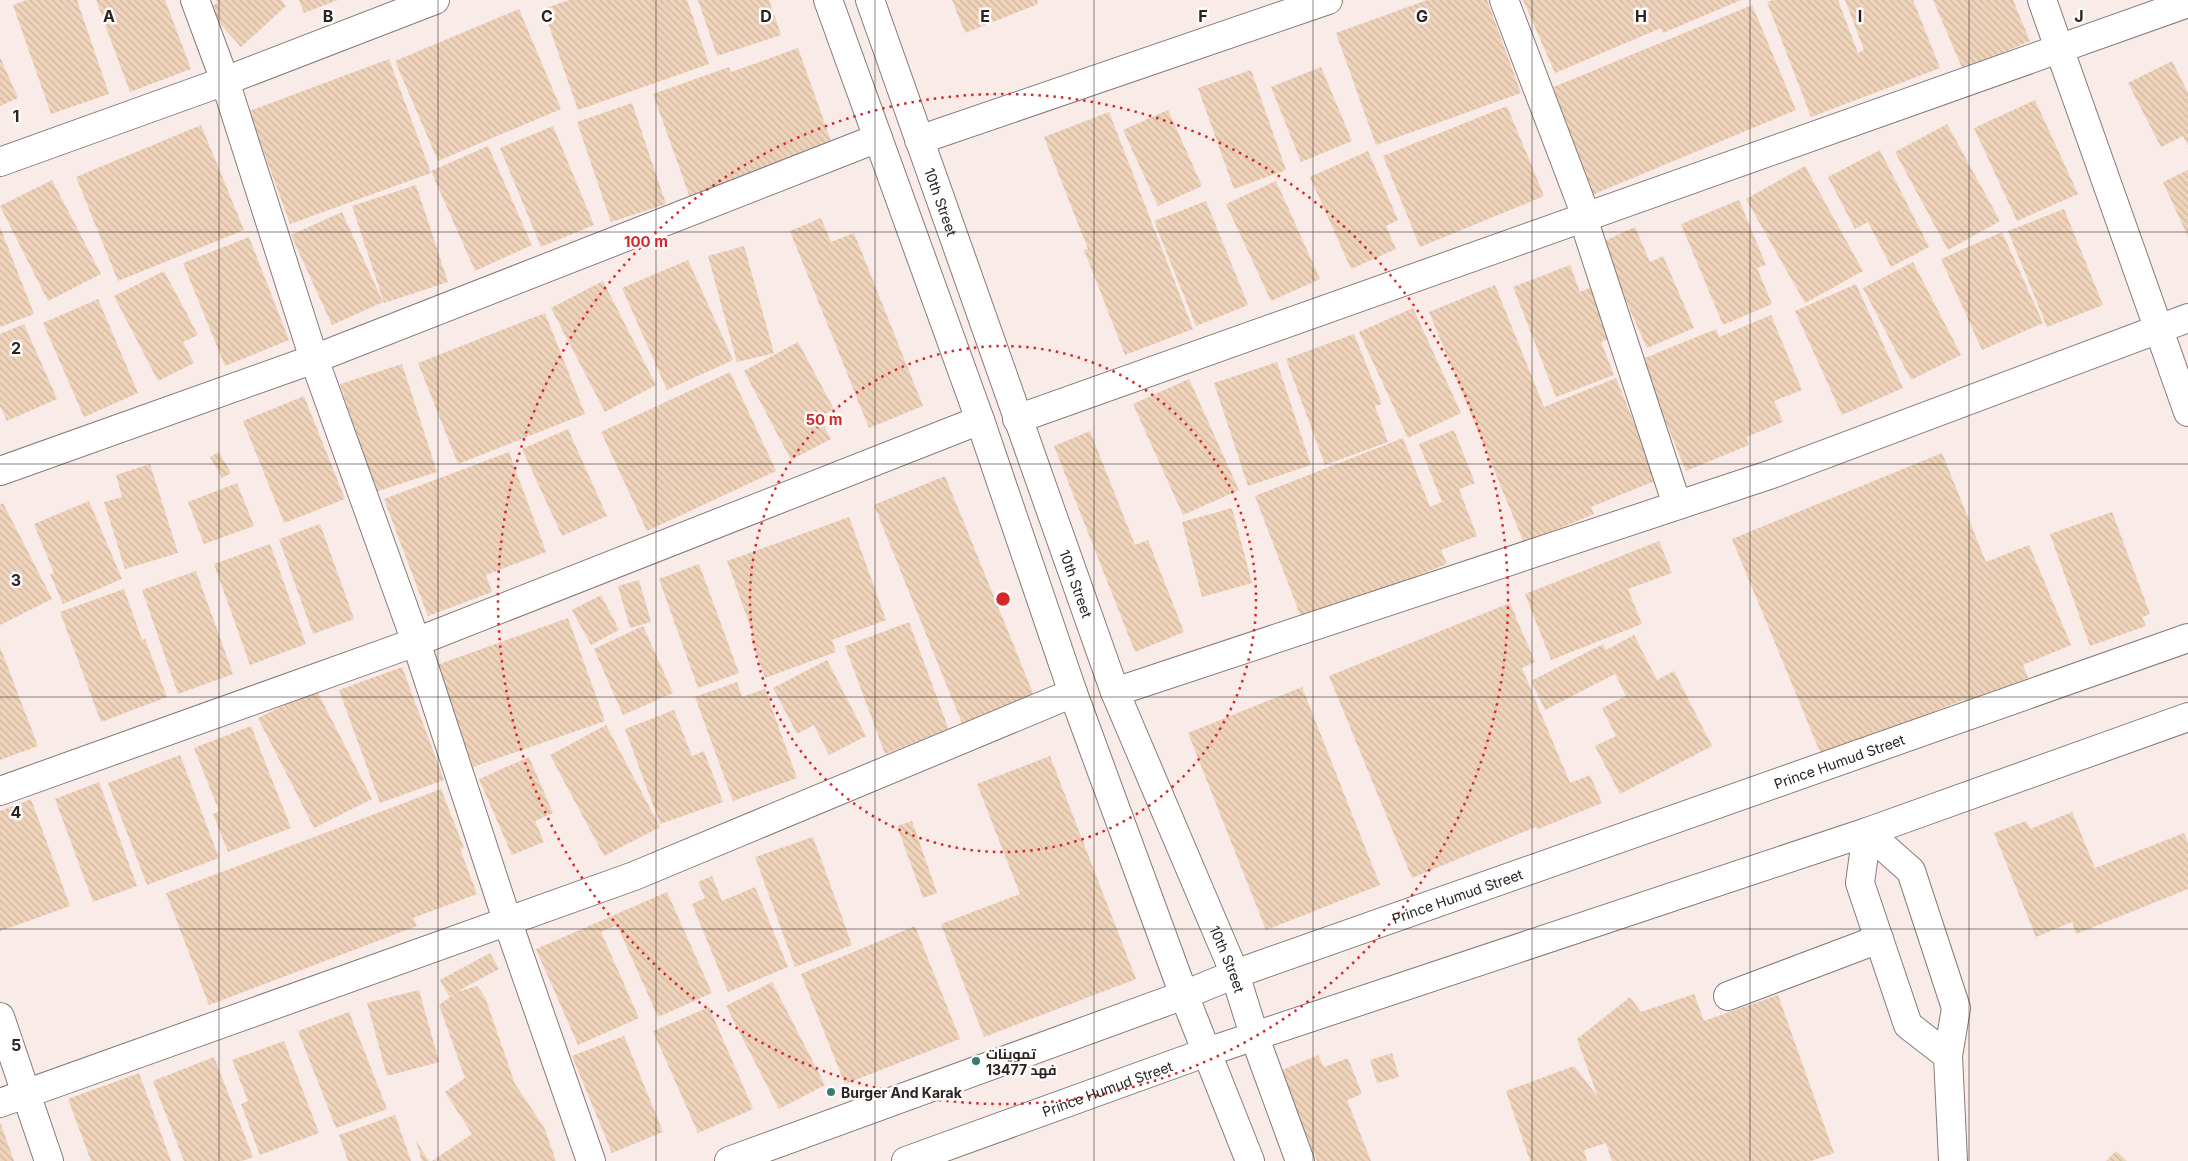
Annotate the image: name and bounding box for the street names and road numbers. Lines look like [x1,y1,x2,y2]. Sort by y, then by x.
street label: 10th Street [922,165,961,238]
street label: 10th Street [1057,547,1097,620]
street label: Prince Humud Street [1771,730,1907,792]
street label: Prince Humud Street [1389,865,1525,927]
street label: 10th Street [1207,923,1249,995]
street label: Prince Humud Street [1040,1057,1175,1120]

